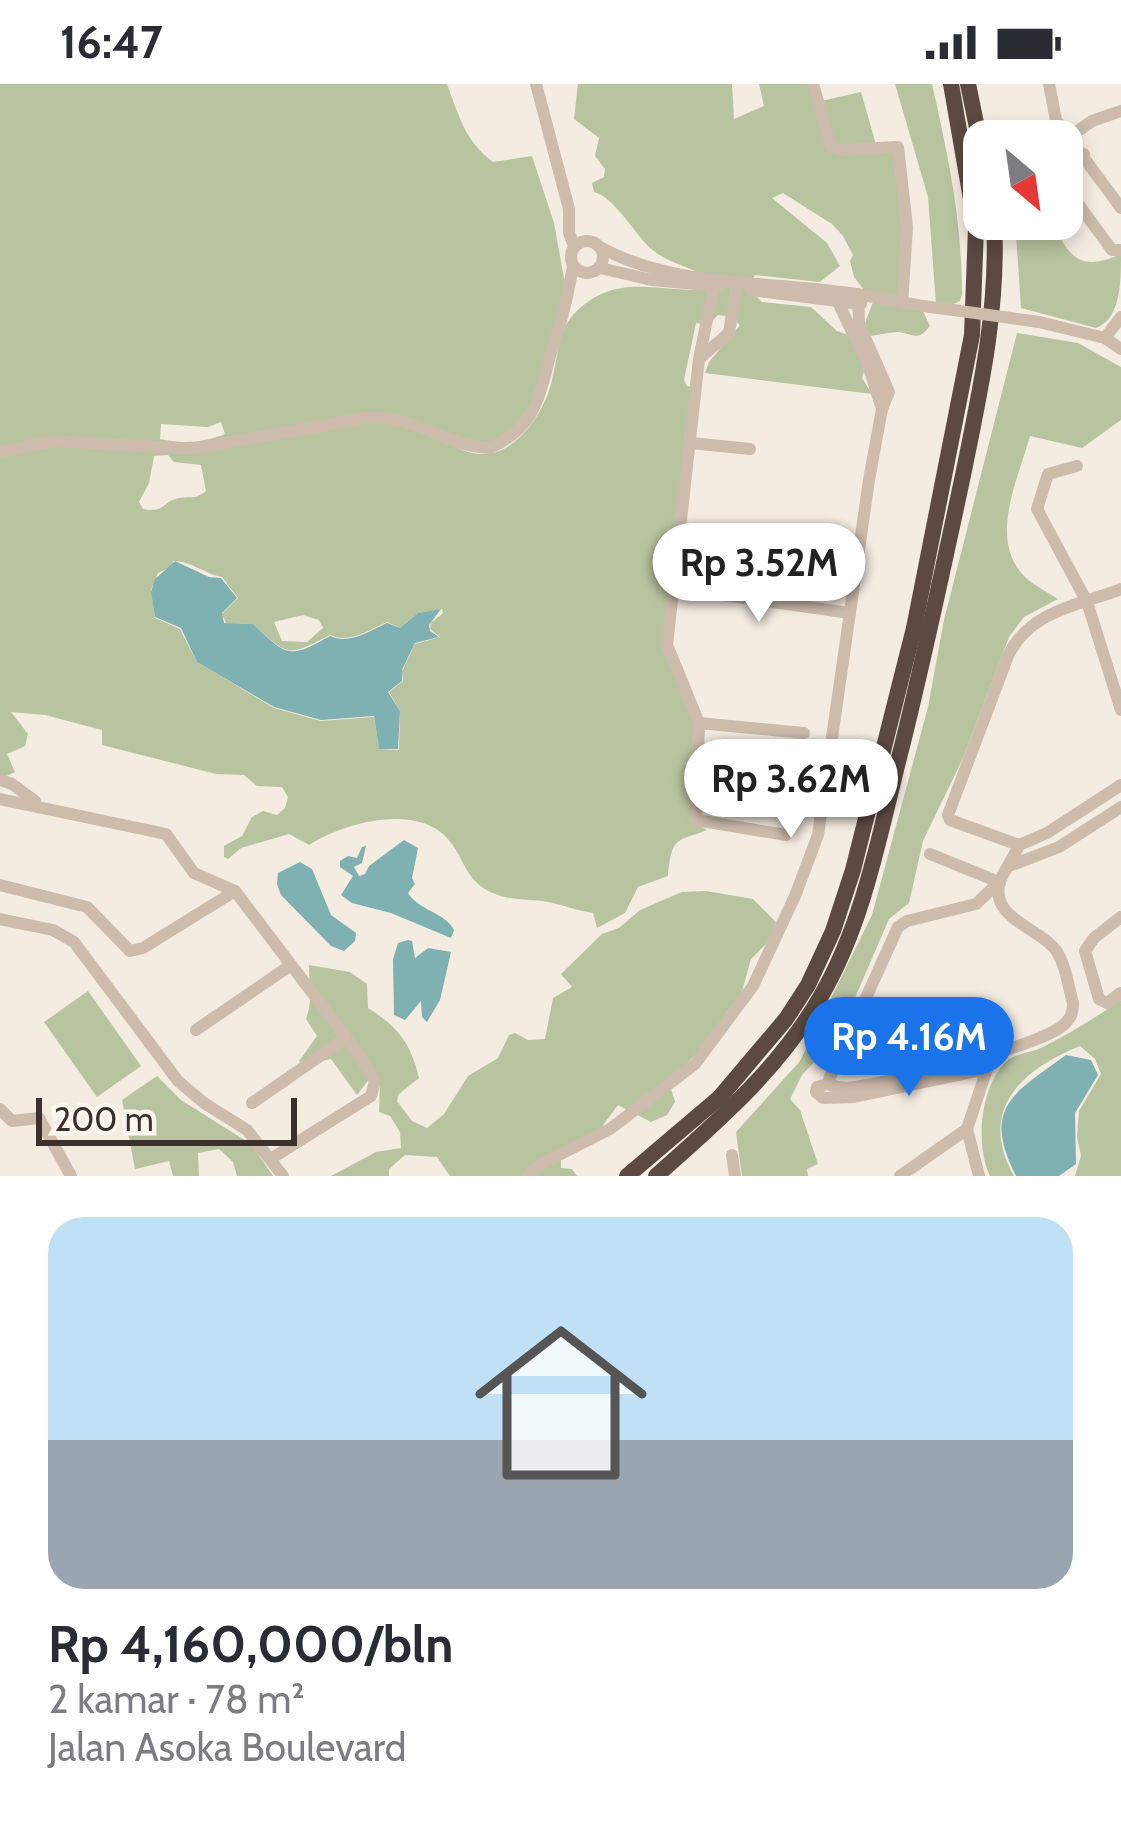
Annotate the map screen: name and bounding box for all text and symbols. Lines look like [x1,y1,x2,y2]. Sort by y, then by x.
text: 16:47 [60,15,163,69]
north arrow [963,120,1083,240]
map controls [963,120,1083,240]
pin: Rp 3.52M [635,523,883,625]
text: Rp 3.52M [680,538,838,586]
pin: Rp 3.62M [667,739,915,841]
text: Rp 3.62M [711,754,871,802]
pin: Rp 4.16M [785,997,1033,1099]
text: Rp 4.16M [831,1012,987,1060]
scale bar [36,1092,297,1145]
text: 200 m [54,1099,154,1139]
icon: home [453,1295,669,1511]
text: Rp 4,160,000/bln [48,1613,453,1675]
text: 2 kamar · 78 m² [48,1675,304,1723]
text: Jalan Asoka Boulevard [48,1723,406,1771]

